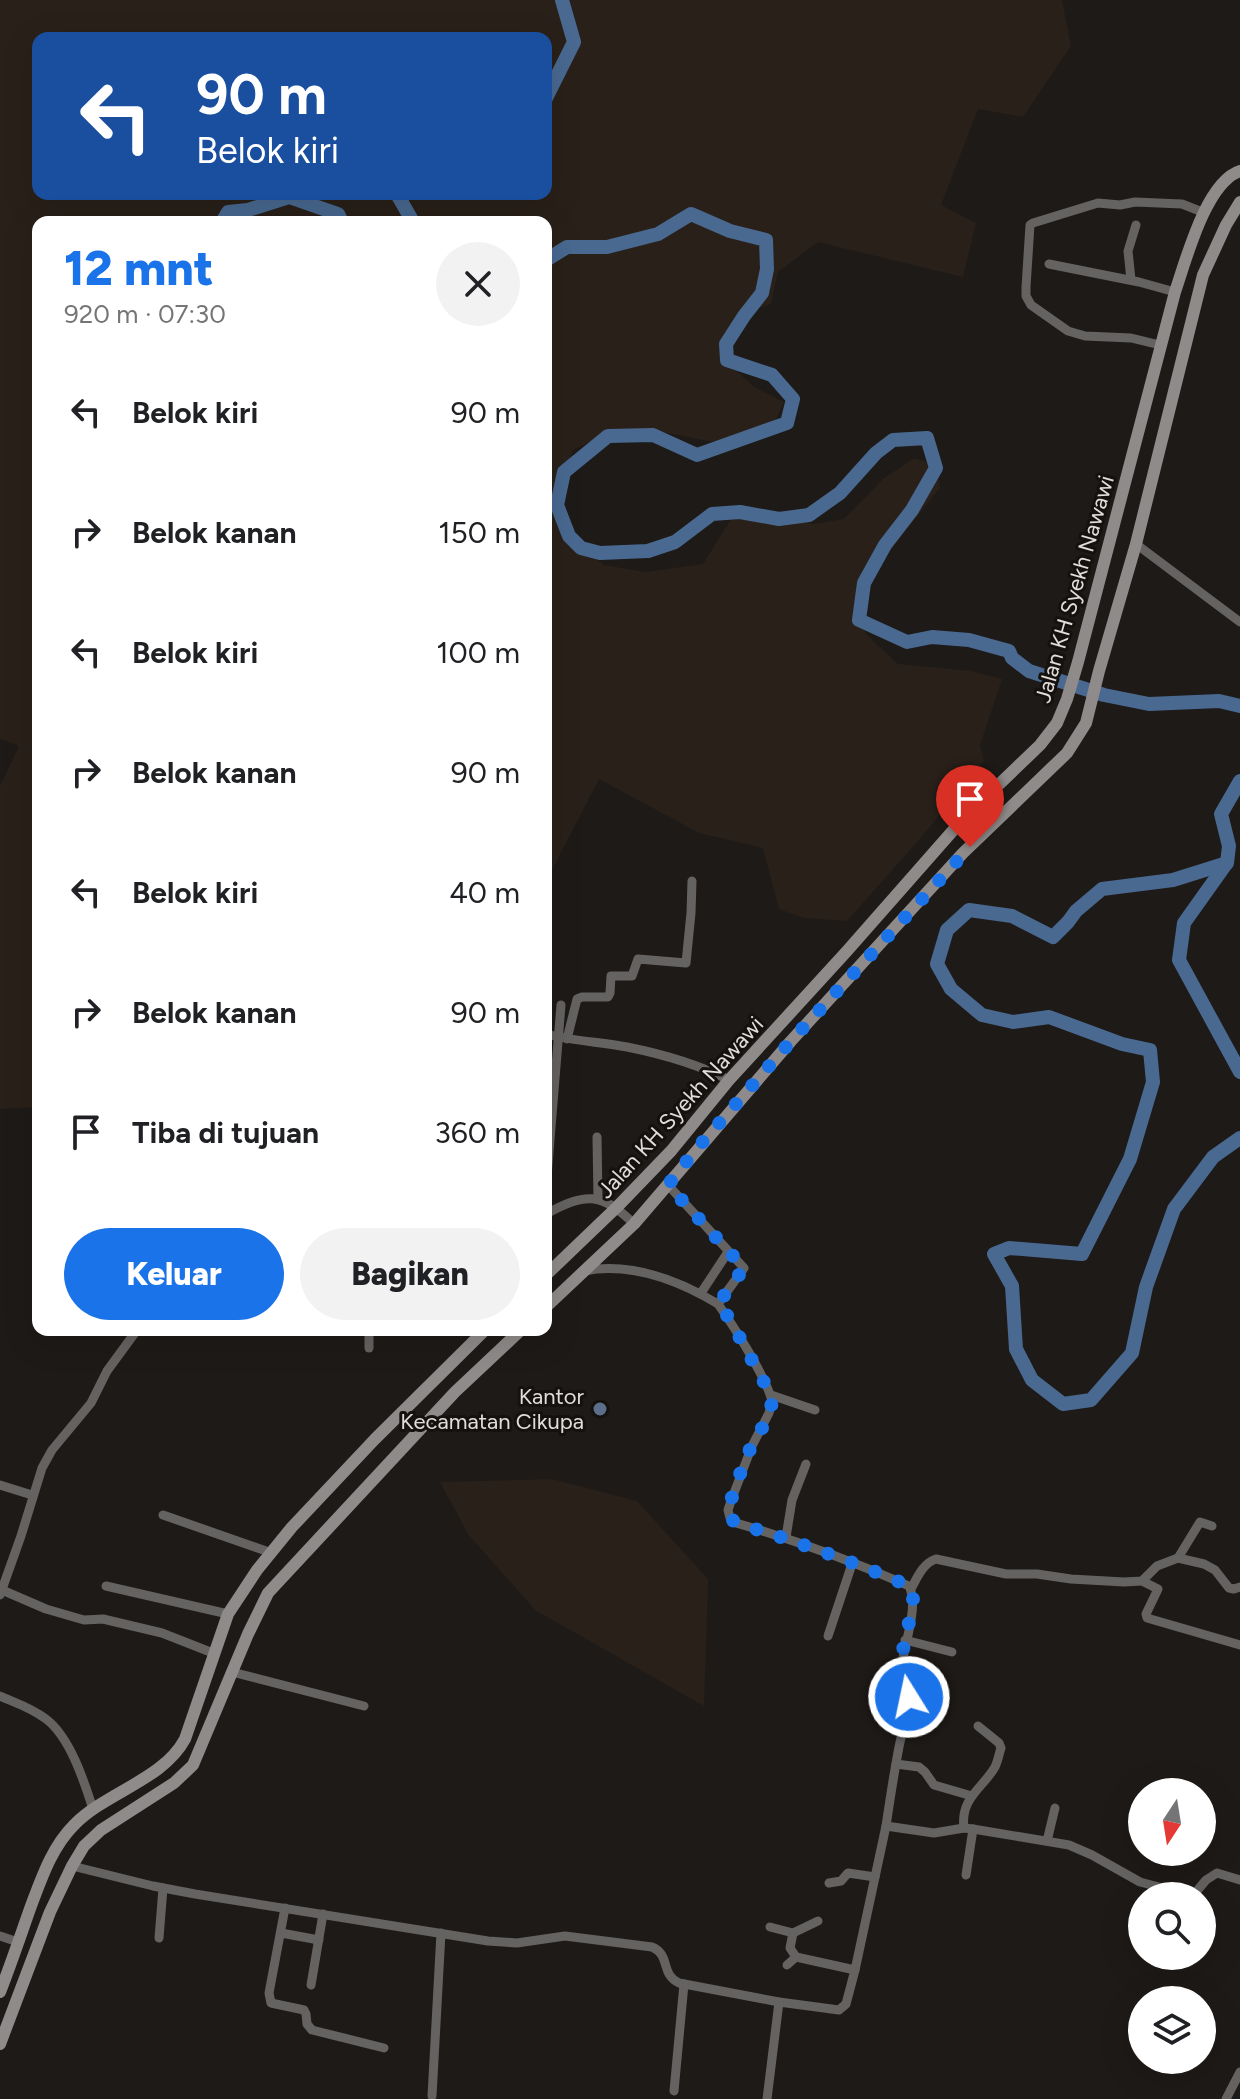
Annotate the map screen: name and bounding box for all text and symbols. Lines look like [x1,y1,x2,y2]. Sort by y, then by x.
text: 90 m [196,61,327,128]
icon: left [64,64,168,168]
text: Belok kiri [196,129,339,172]
text: 12 mnt [64,239,214,297]
button: close [436,242,520,326]
text: 920 m · 07:30 [64,298,226,330]
icon: left [64,390,108,434]
text: Belok kiri [132,394,258,431]
text: 90 m [451,394,520,431]
street label: Jalan KH Syekh Nawawi [1029,472,1120,706]
icon: right [64,510,108,554]
text: Belok kanan [132,514,297,551]
text: 150 m [438,514,520,551]
icon: left [64,630,108,674]
text: Belok kiri [132,634,258,671]
text: 100 m [436,634,520,671]
icon: right [64,750,108,794]
text: Belok kanan [132,754,297,791]
text: 90 m [451,754,520,791]
pin [936,765,1004,847]
icon: arrive [948,777,992,821]
icon: left [64,870,108,914]
text: Belok kiri [132,874,258,911]
text: 40 m [449,874,520,911]
icon: right [64,990,108,1034]
text: Belok kanan [132,994,297,1031]
text: 90 m [451,994,520,1031]
street label: Jalan KH Syekh Nawawi [592,1011,769,1204]
icon: arrive [64,1110,108,1154]
text: Tiba di tujuan [132,1114,319,1151]
text: 360 m [435,1114,520,1151]
button: Keluar [64,1228,284,1320]
button: Bagikan [300,1228,520,1320]
place label: Kantor Kecamatan Cikupa [400,1383,585,1435]
marker: Kantor Kecamatan Cikupa [591,1400,609,1418]
position arrow [867,1655,951,1739]
north arrow [1128,1778,1216,1866]
map controls [1128,1778,1216,2074]
button: search [1128,1882,1216,1970]
button: layers [1128,1986,1216,2074]

